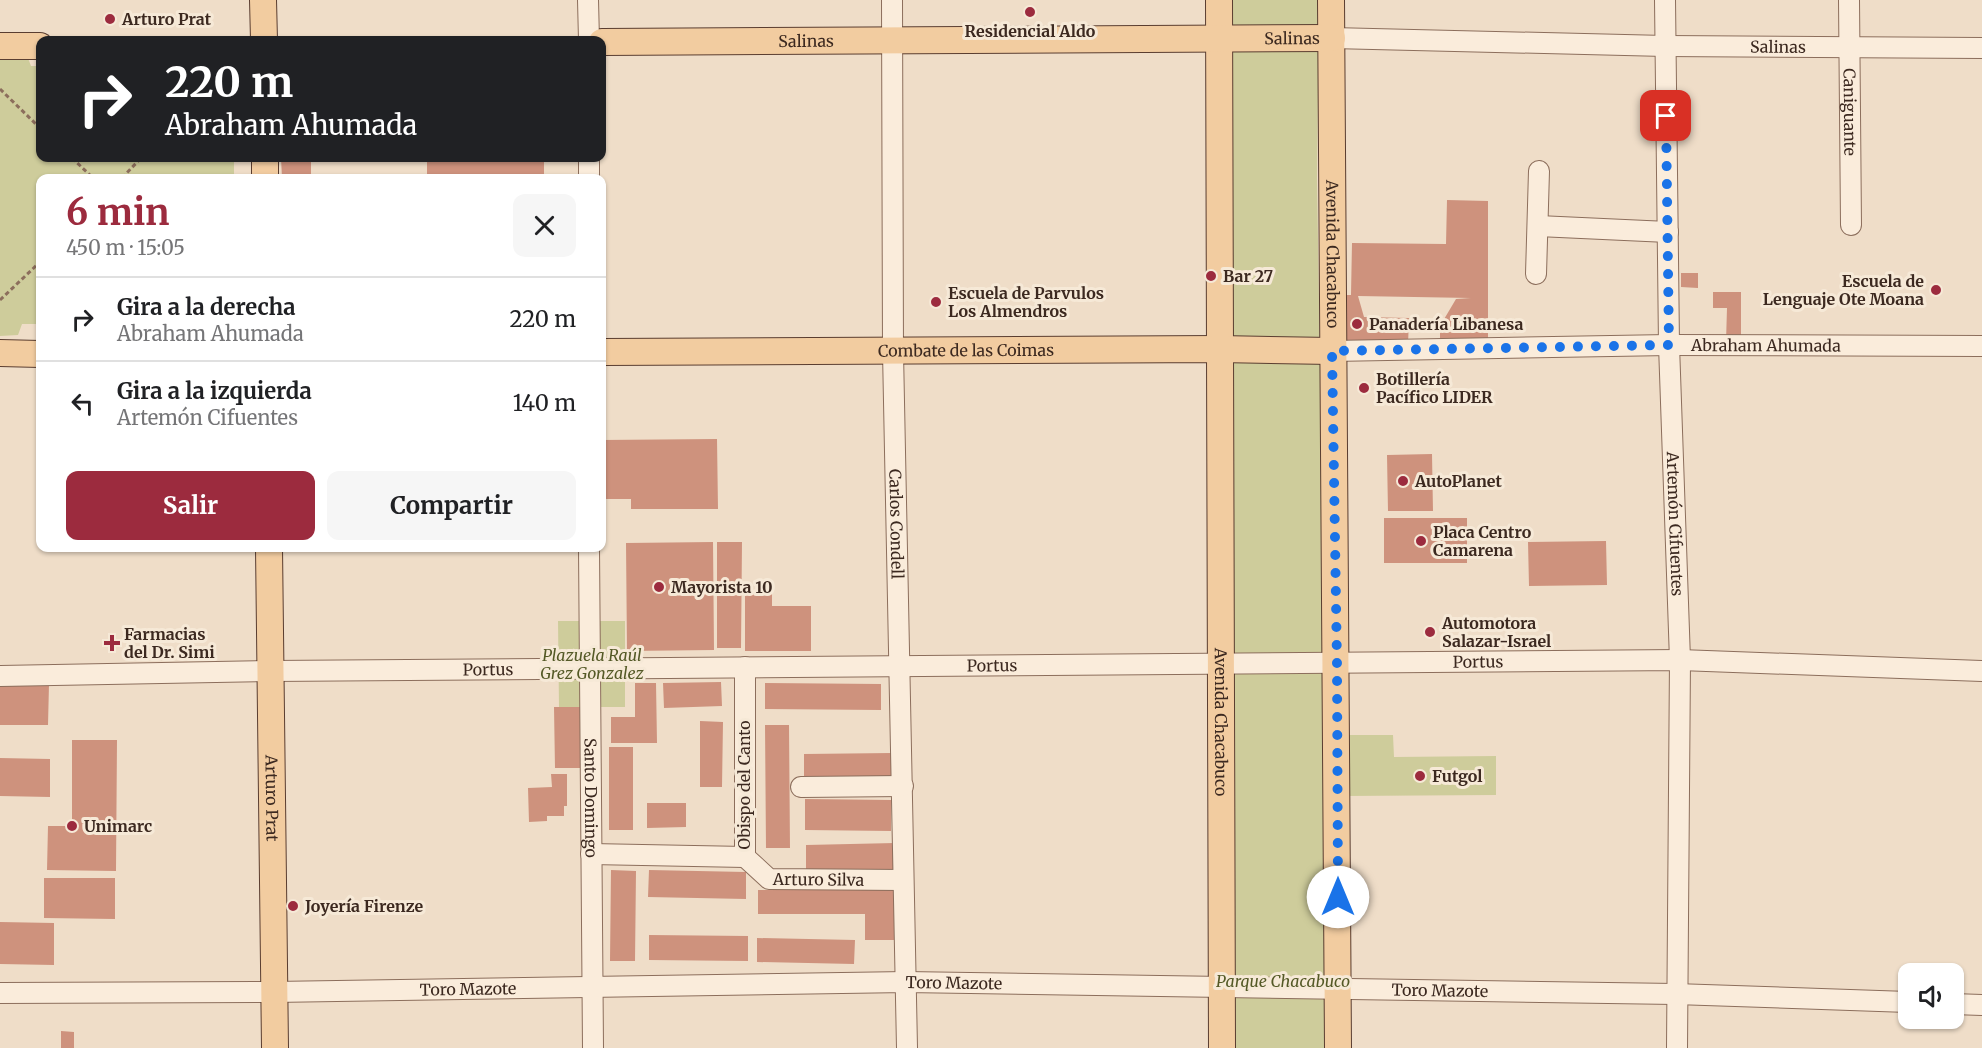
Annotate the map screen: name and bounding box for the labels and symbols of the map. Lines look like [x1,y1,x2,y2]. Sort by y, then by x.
marker: Residencial Aldo [1023,5,1037,19]
place label: Arturo Prat [121,9,212,29]
marker: Arturo Prat [103,12,117,26]
place label: Residencial Aldo [965,21,1096,41]
street label: Salinas [1264,28,1320,48]
street label: Salinas [778,31,834,51]
street label: Salinas [1750,37,1806,57]
street label: Caniguante [1840,68,1860,156]
pin [1640,90,1691,141]
street label: Avenida Chacabuco [1322,179,1343,328]
place label: Bar 27 [1223,266,1274,286]
marker: Bar 27 [1204,269,1218,283]
place label: Escuela de Lenguaje Ote Moana [1763,271,1924,309]
place label: Escuela de Parvulos Los Almendros [948,283,1104,321]
marker: Escuela de Lenguaje Ote Moana [1929,283,1943,297]
marker: Escuela de Parvulos Los Almendros [929,295,943,309]
place label: Panadería Libanesa [1369,314,1523,334]
marker: Panadería Libanesa [1350,317,1364,331]
street label: Abraham Ahumada [1690,335,1841,356]
street label: Combate de las Coimas [878,340,1054,361]
place label: Botillería Pacífico LIDER [1376,369,1493,407]
marker: Botillería Pacífico LIDER [1357,381,1371,395]
street label: Artemón Cifuentes [1663,450,1688,597]
street label: Carlos Condell [885,469,908,579]
place label: AutoPlanet [1414,471,1502,491]
marker: AutoPlanet [1396,474,1410,488]
place label: Placa Centro Camarena [1433,522,1532,560]
marker: Placa Centro Camarena [1414,534,1428,548]
place label: Mayorista 10 [671,577,773,597]
marker: Mayorista 10 [652,580,666,594]
place label: Automotora Salazar-Israel [1441,613,1551,651]
place label: Farmacias del Dr. Simi [124,624,215,662]
marker: Automotora Salazar-Israel [1423,625,1437,639]
marker: Farmacias del Dr. Simi [105,636,119,650]
park label: Plazuela Raúl Grez Gonzalez [540,645,645,683]
street label: Avenida Chacabuco [1211,647,1231,796]
street label: Portus [1453,651,1503,672]
street label: Portus [967,655,1017,676]
street label: Portus [463,659,513,680]
street label: Obispo del Canto [734,721,754,849]
street label: Santo Domingo [581,738,601,858]
street label: Arturo Prat [261,754,283,842]
place label: Futgol [1432,766,1483,786]
marker: Futgol [1413,769,1427,783]
place label: Unimarc [84,816,152,836]
marker: Unimarc [65,819,79,833]
position arrow [1306,865,1370,929]
street label: Arturo Silva [772,869,865,890]
place label: Joyería Firenze [304,896,424,916]
marker: Joyería Firenze [286,899,300,913]
park label: Parque Chacabuco [1216,971,1350,991]
street label: Toro Mazote [905,972,1002,993]
street label: Toro Mazote [420,978,516,1000]
street label: Toro Mazote [1391,980,1488,1001]

